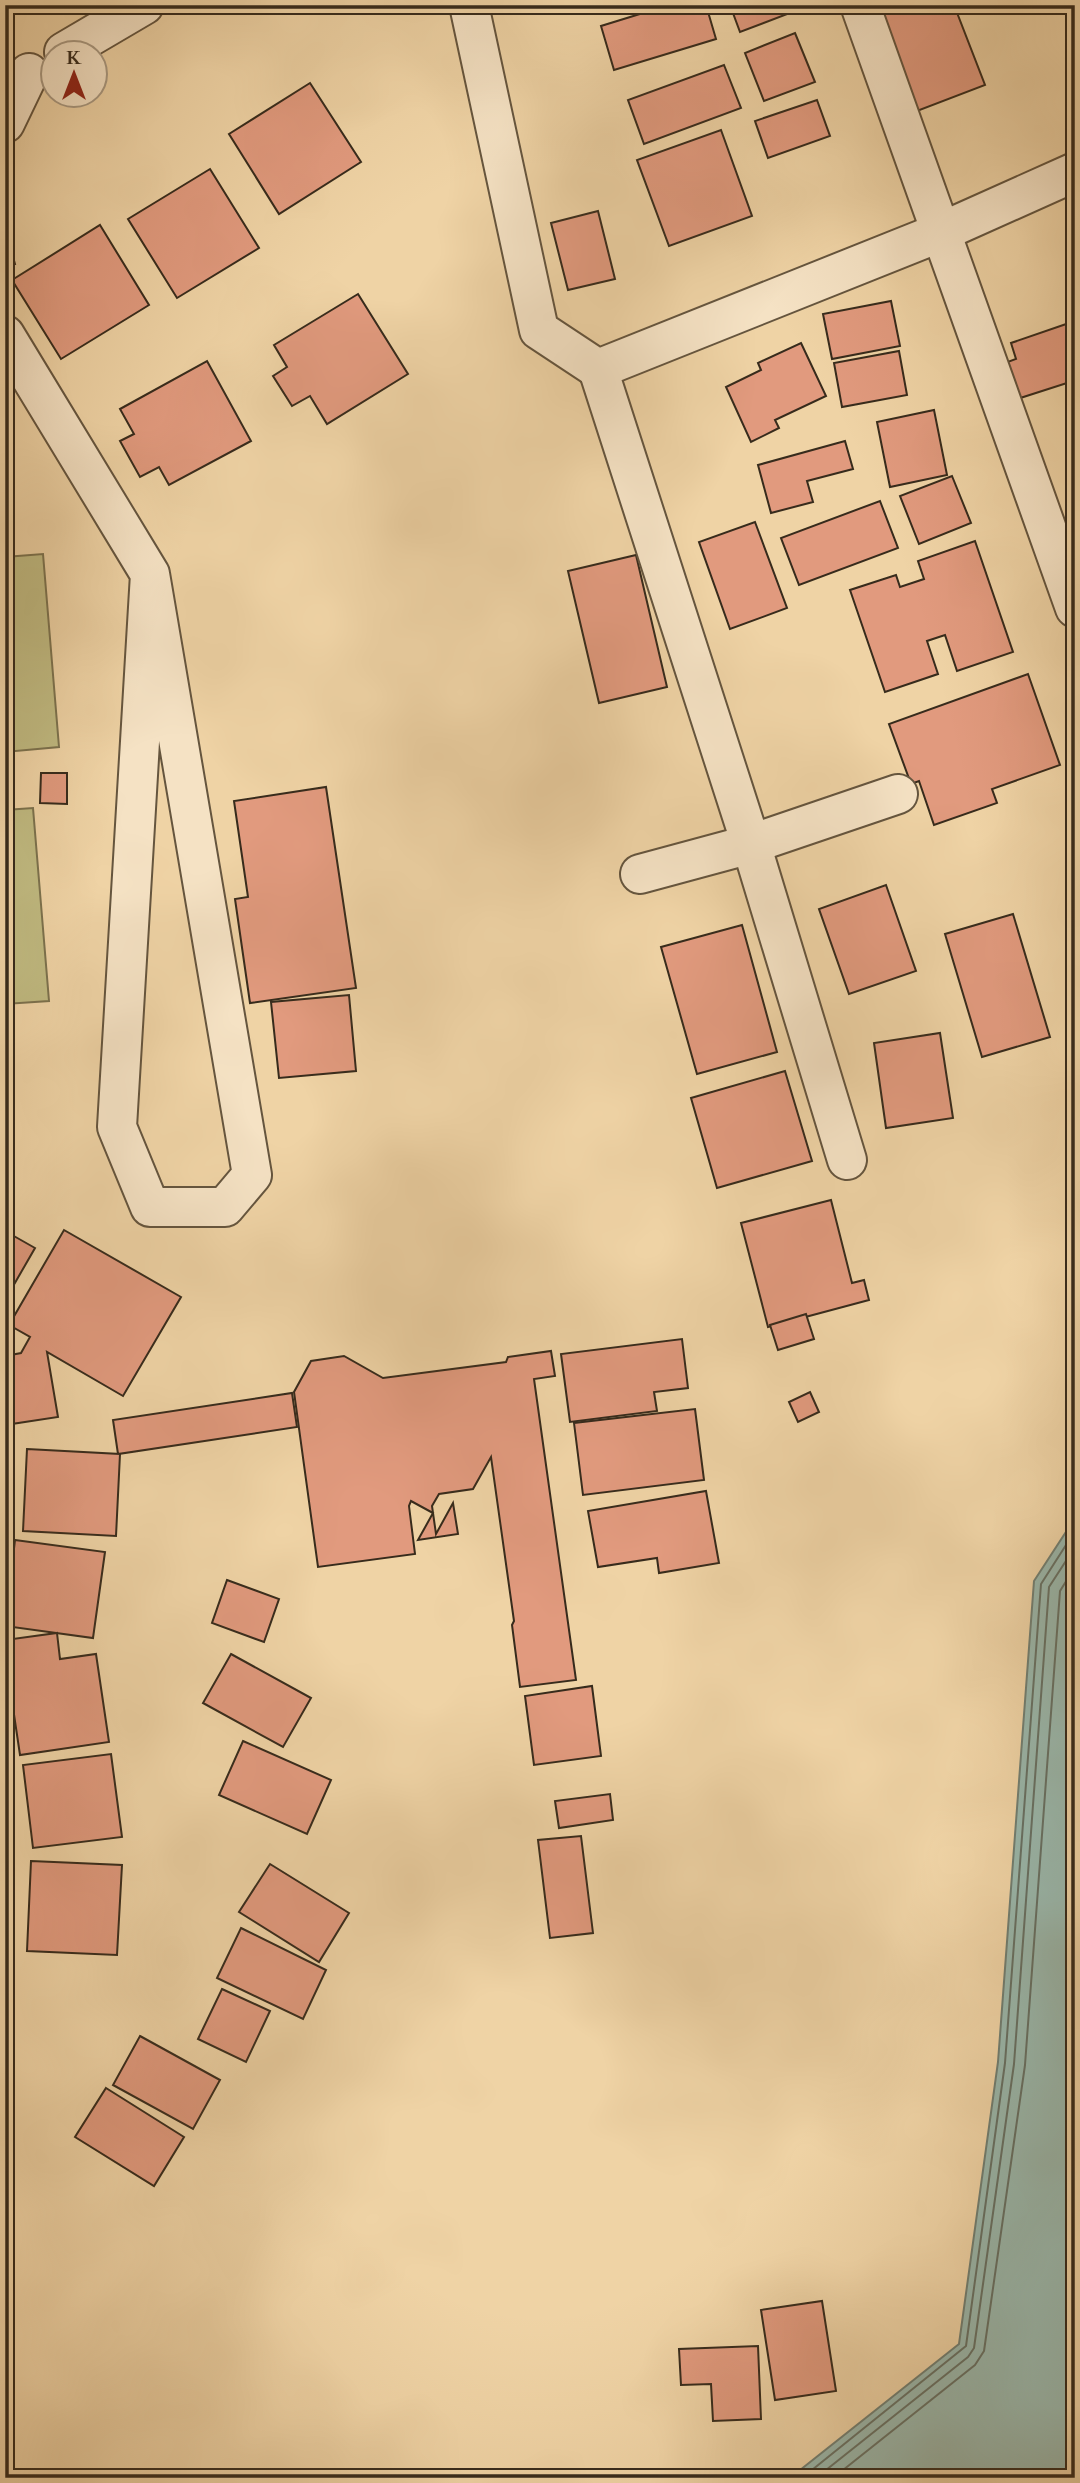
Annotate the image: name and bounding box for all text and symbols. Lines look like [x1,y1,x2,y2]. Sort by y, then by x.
north arrow [38,38,108,108]
text: K [66,45,82,71]

